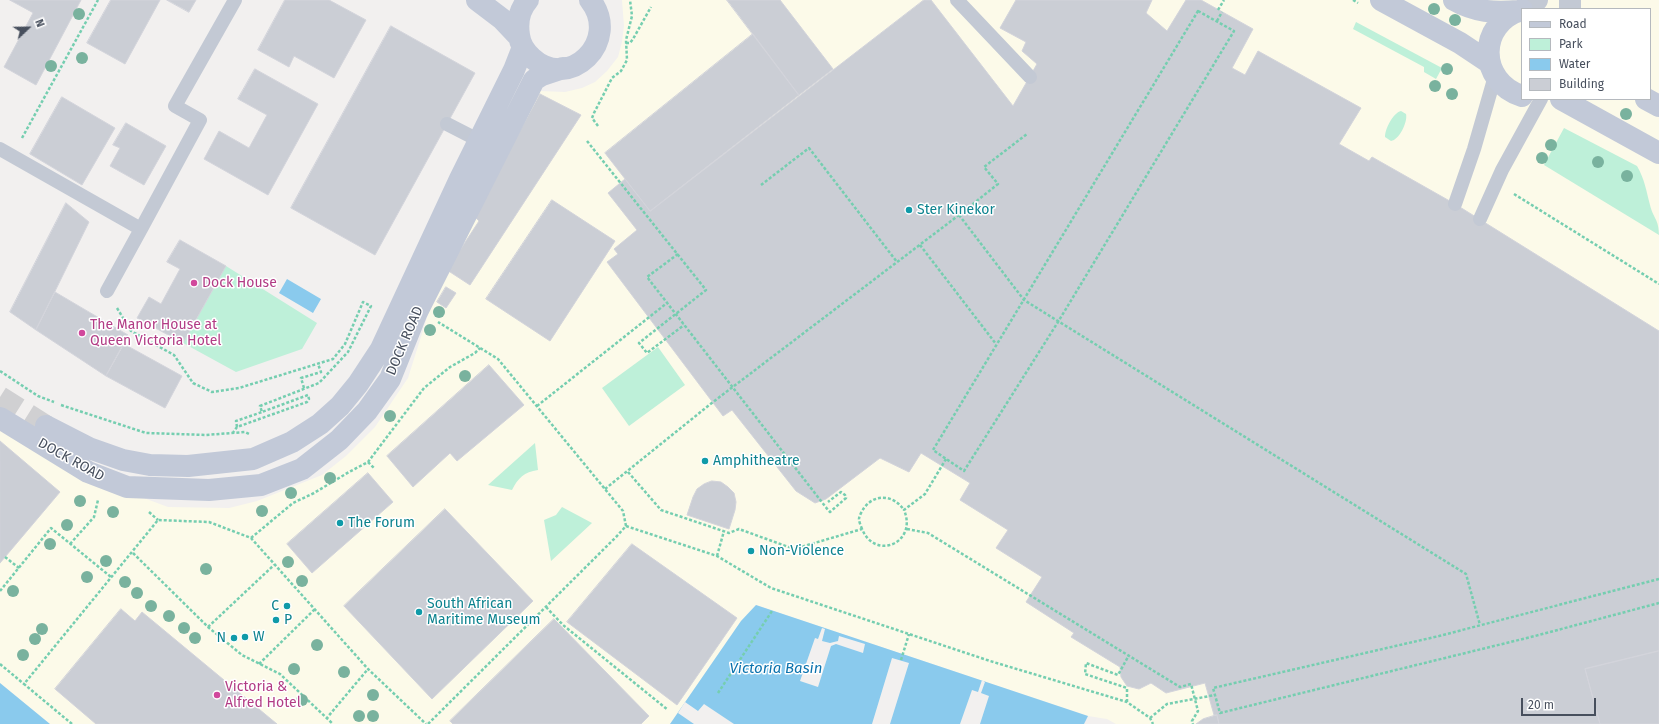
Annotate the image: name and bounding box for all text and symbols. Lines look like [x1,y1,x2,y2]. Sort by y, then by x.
north arrow [8,8,48,48]
legend [1521,8,1651,100]
text: N [32,17,47,29]
text: Road [1559,17,1587,31]
text: Park [1559,37,1583,51]
text: Water [1559,57,1590,71]
text: Building [1559,77,1604,91]
place label: Ster Kinekor [917,202,995,218]
marker: Ster Kinekor [904,205,914,215]
place label: Dock House [202,275,277,291]
marker: Dock House [189,278,199,288]
street label: DOCK ROAD [383,304,427,378]
place label: The Manor House at Queen Victoria Hotel [90,317,221,350]
marker: The Manor House at Queen Victoria Hotel [77,328,87,338]
street label: DOCK ROAD [35,435,107,485]
place label: Amphitheatre [713,453,800,469]
marker: Amphitheatre [700,456,710,466]
place label: The Forum [348,515,415,531]
marker: The Forum [335,518,345,528]
place label: Non-Violence [759,543,844,559]
marker: Non-Violence [746,546,756,556]
place label: South African Maritime Museum [427,596,541,628]
place label: C [271,598,279,614]
marker: C [282,601,292,611]
marker: South African Maritime Museum [414,607,424,617]
place label: P [284,612,292,628]
marker: P [271,615,281,625]
place label: W [253,629,265,645]
place label: N [216,630,226,646]
marker: W [240,632,250,642]
marker: N [229,633,239,643]
water label: Victoria Basin [730,660,822,678]
place label: Victoria & Alfred Hotel [225,679,301,712]
marker: Victoria & Alfred Hotel [212,690,222,700]
scale bar [1523,690,1598,716]
text: 20 m [1528,698,1554,712]

